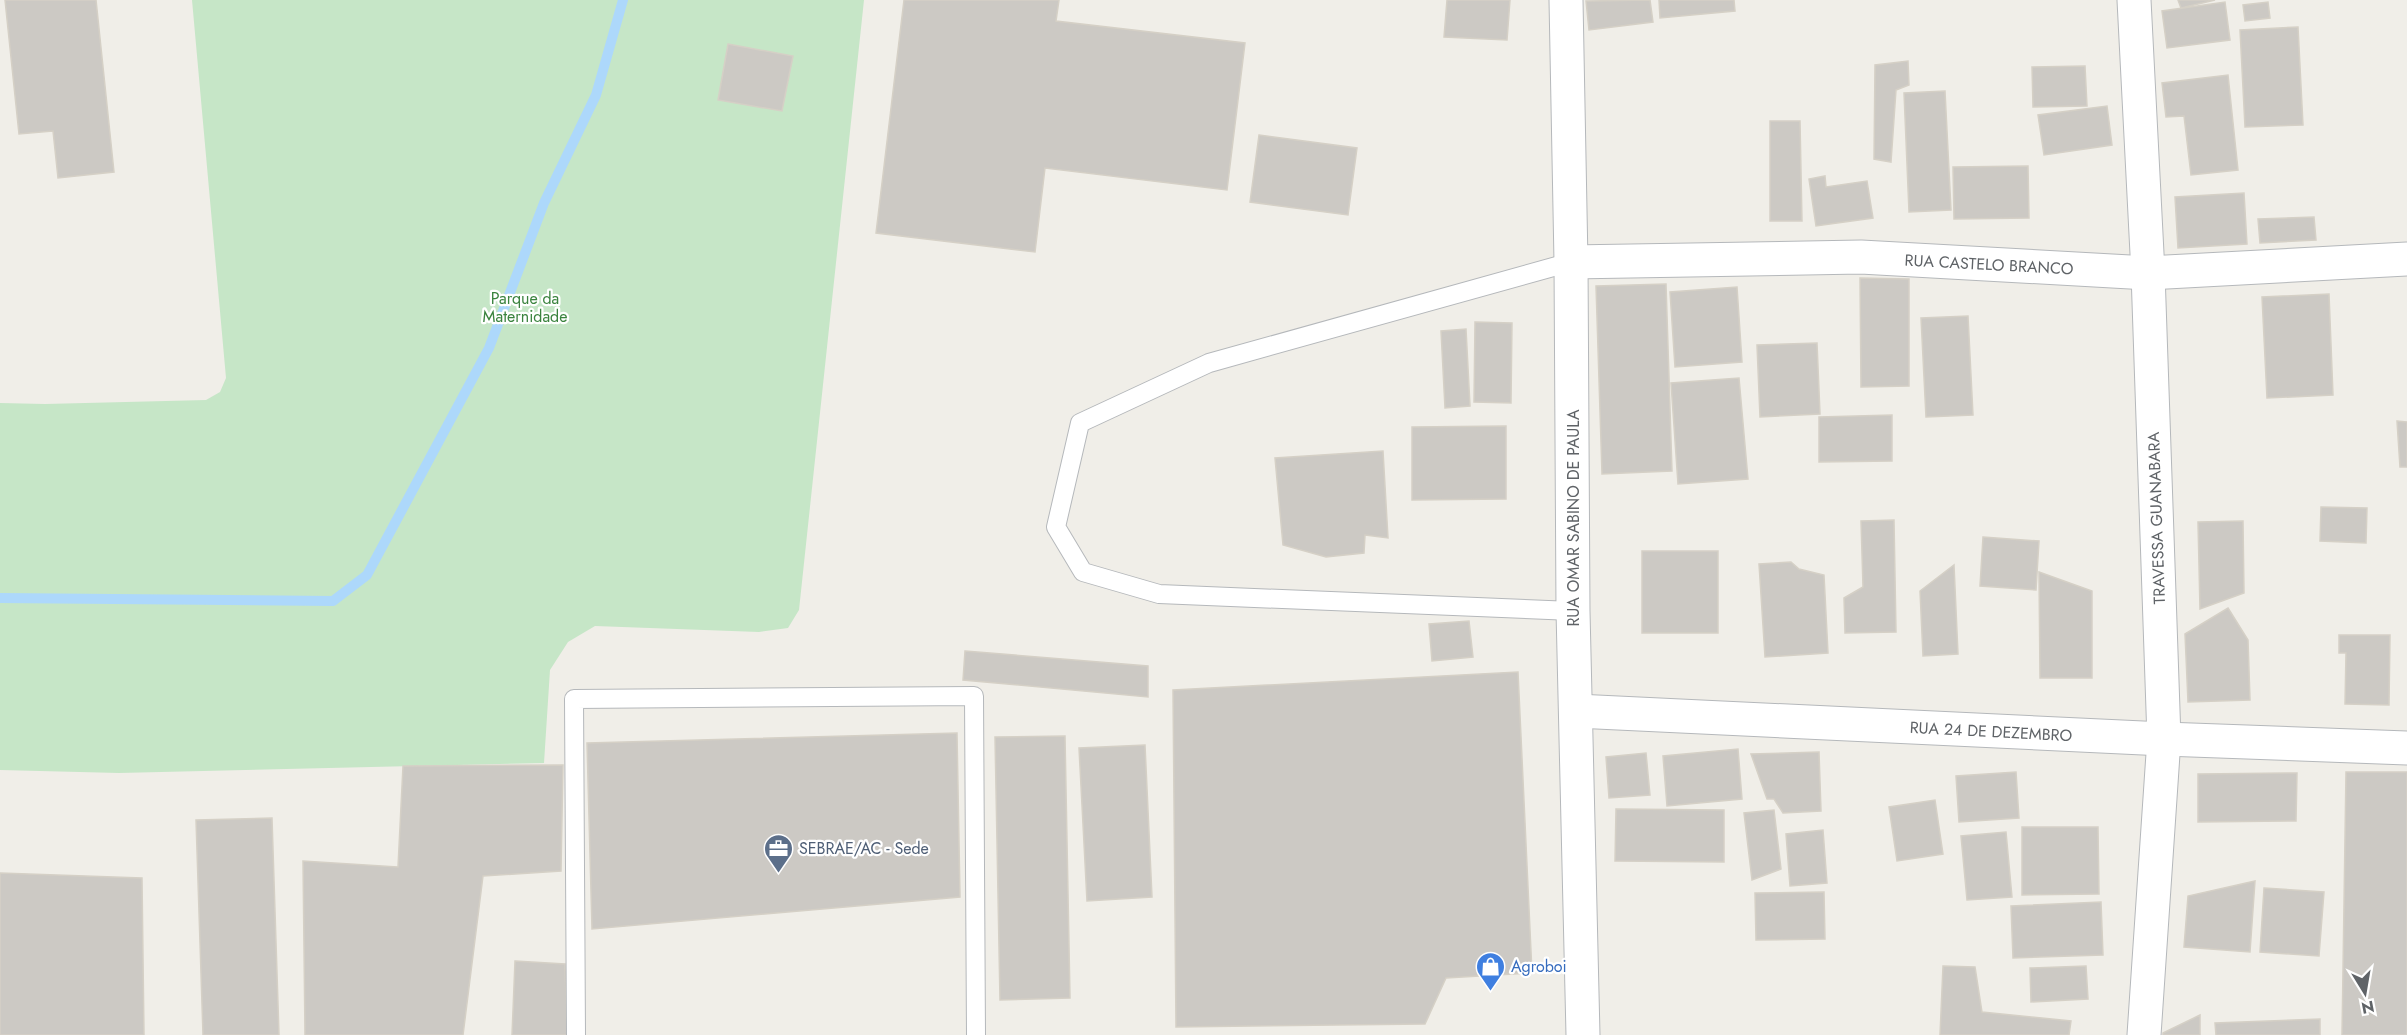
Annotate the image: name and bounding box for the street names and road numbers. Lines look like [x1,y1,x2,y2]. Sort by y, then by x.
street label: RUA CASTELO BRANCO [1904,249,2074,280]
street label: RUA OMAR SABINO DE PAULA [1562,409,1585,627]
street label: TRAVESSA GUANABARA [2142,431,2171,604]
street label: RUA 24 DE DEZEMBRO [1909,716,2073,747]

